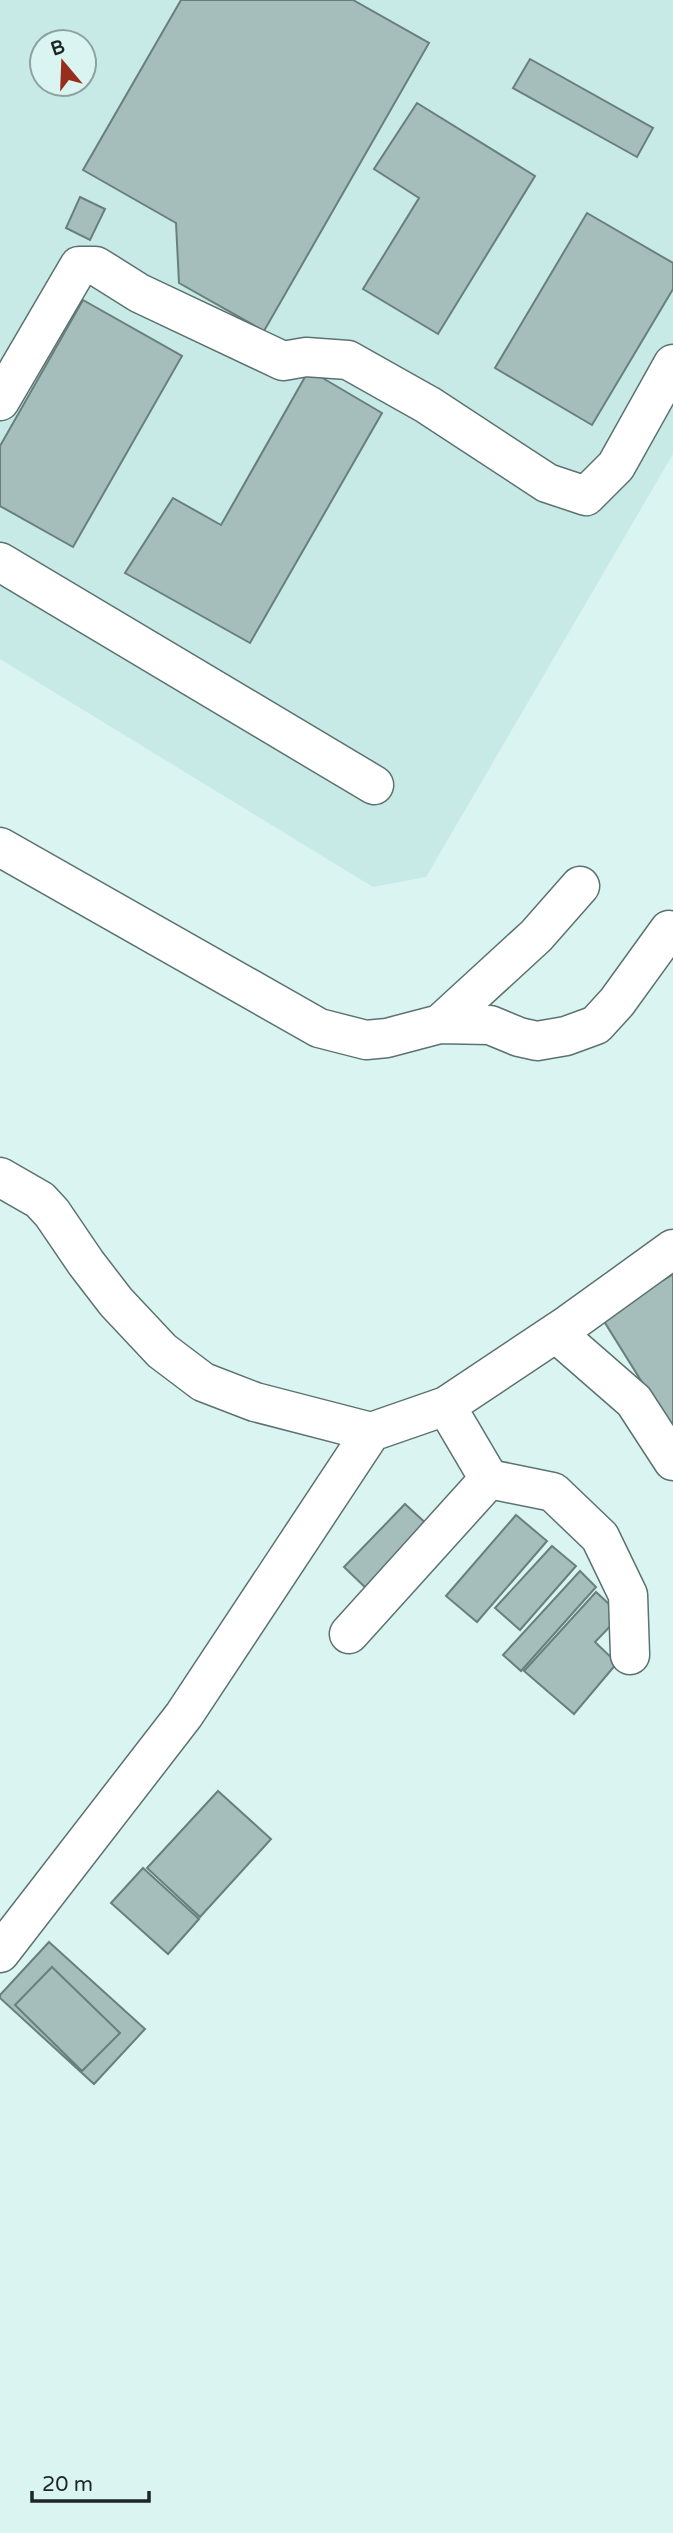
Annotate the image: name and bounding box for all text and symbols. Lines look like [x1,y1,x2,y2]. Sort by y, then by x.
north arrow [28,28,98,98]
text: B [48,35,68,60]
scale bar [32,2460,149,2504]
text: 20 m [42,2472,93,2497]

